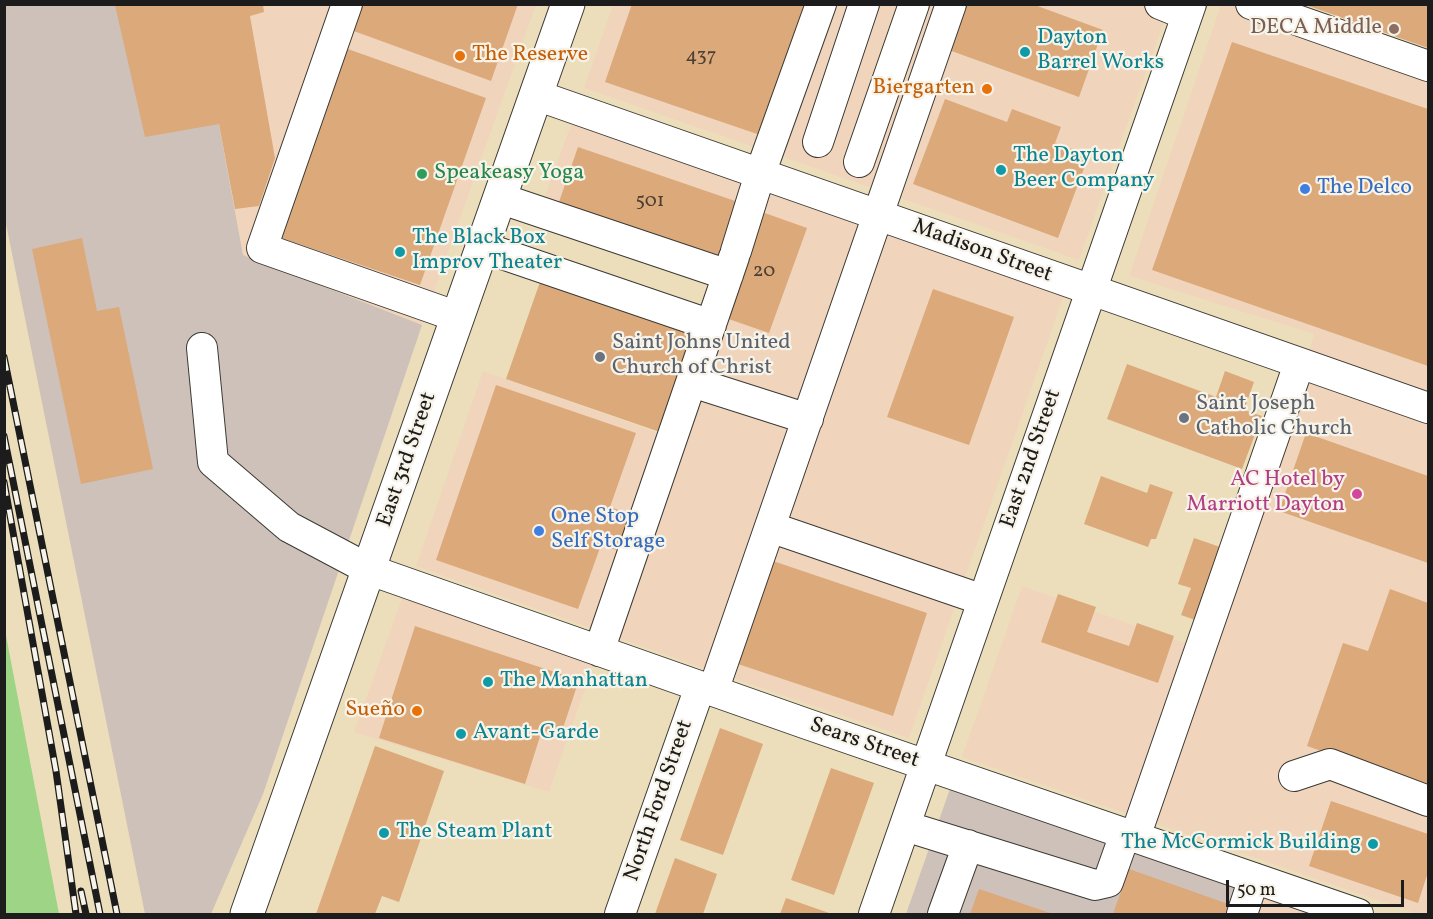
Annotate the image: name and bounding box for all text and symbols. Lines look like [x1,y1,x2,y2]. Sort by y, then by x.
place label: DECA Middle [1250,16,1382,42]
marker: DECA Middle [1387,22,1401,36]
place label: Dayton Barrel Works [1037,26,1164,78]
place label: The Reserve [472,43,588,69]
house number: 437 [685,45,717,69]
marker: Dayton Barrel Works [1018,45,1032,59]
marker: The Reserve [453,49,467,63]
place label: Biergarten [873,76,975,102]
marker: Biergarten [980,82,994,96]
place label: The Dayton Beer Company [1013,144,1154,196]
place label: Speakeasy Yoga [434,161,584,187]
marker: The Dayton Beer Company [994,163,1008,177]
marker: Speakeasy Yoga [415,167,429,181]
place label: The Delco [1317,176,1412,202]
marker: The Delco [1298,182,1312,196]
house number: 501 [636,190,664,214]
street label: Madison Street [909,214,1055,290]
place label: The Black Box Improv Theater [412,226,562,278]
marker: The Black Box Improv Theater [393,245,407,259]
house number: 20 [753,260,775,284]
place label: Saint Johns United Church of Christ [612,331,791,382]
marker: Saint Johns United Church of Christ [593,350,607,364]
street label: East 2nd Street [996,386,1068,532]
street label: East 3rd Street [373,389,443,531]
place label: Saint Joseph Catholic Church [1196,392,1352,444]
marker: Saint Joseph Catholic Church [1177,411,1191,425]
place label: AC Hotel by Marriott Dayton [1187,468,1345,520]
marker: AC Hotel by Marriott Dayton [1350,487,1364,501]
place label: One Stop Self Storage [551,505,665,556]
marker: One Stop Self Storage [532,524,546,538]
place label: The Manhattan [500,669,648,695]
marker: The Manhattan [481,675,495,689]
place label: Sueño [345,698,405,724]
marker: Sueño [410,704,424,718]
street label: Sears Street [806,713,922,775]
street label: North Ford Street [620,717,700,885]
place label: Avant-Garde [473,721,599,747]
marker: Avant-Garde [454,727,468,741]
place label: The Steam Plant [396,820,552,846]
marker: The Steam Plant [377,826,391,840]
place label: The McCormick Building [1121,831,1361,857]
marker: The McCormick Building [1366,837,1380,851]
scale bar [1229,868,1408,906]
text: 50 m [1237,878,1276,903]

